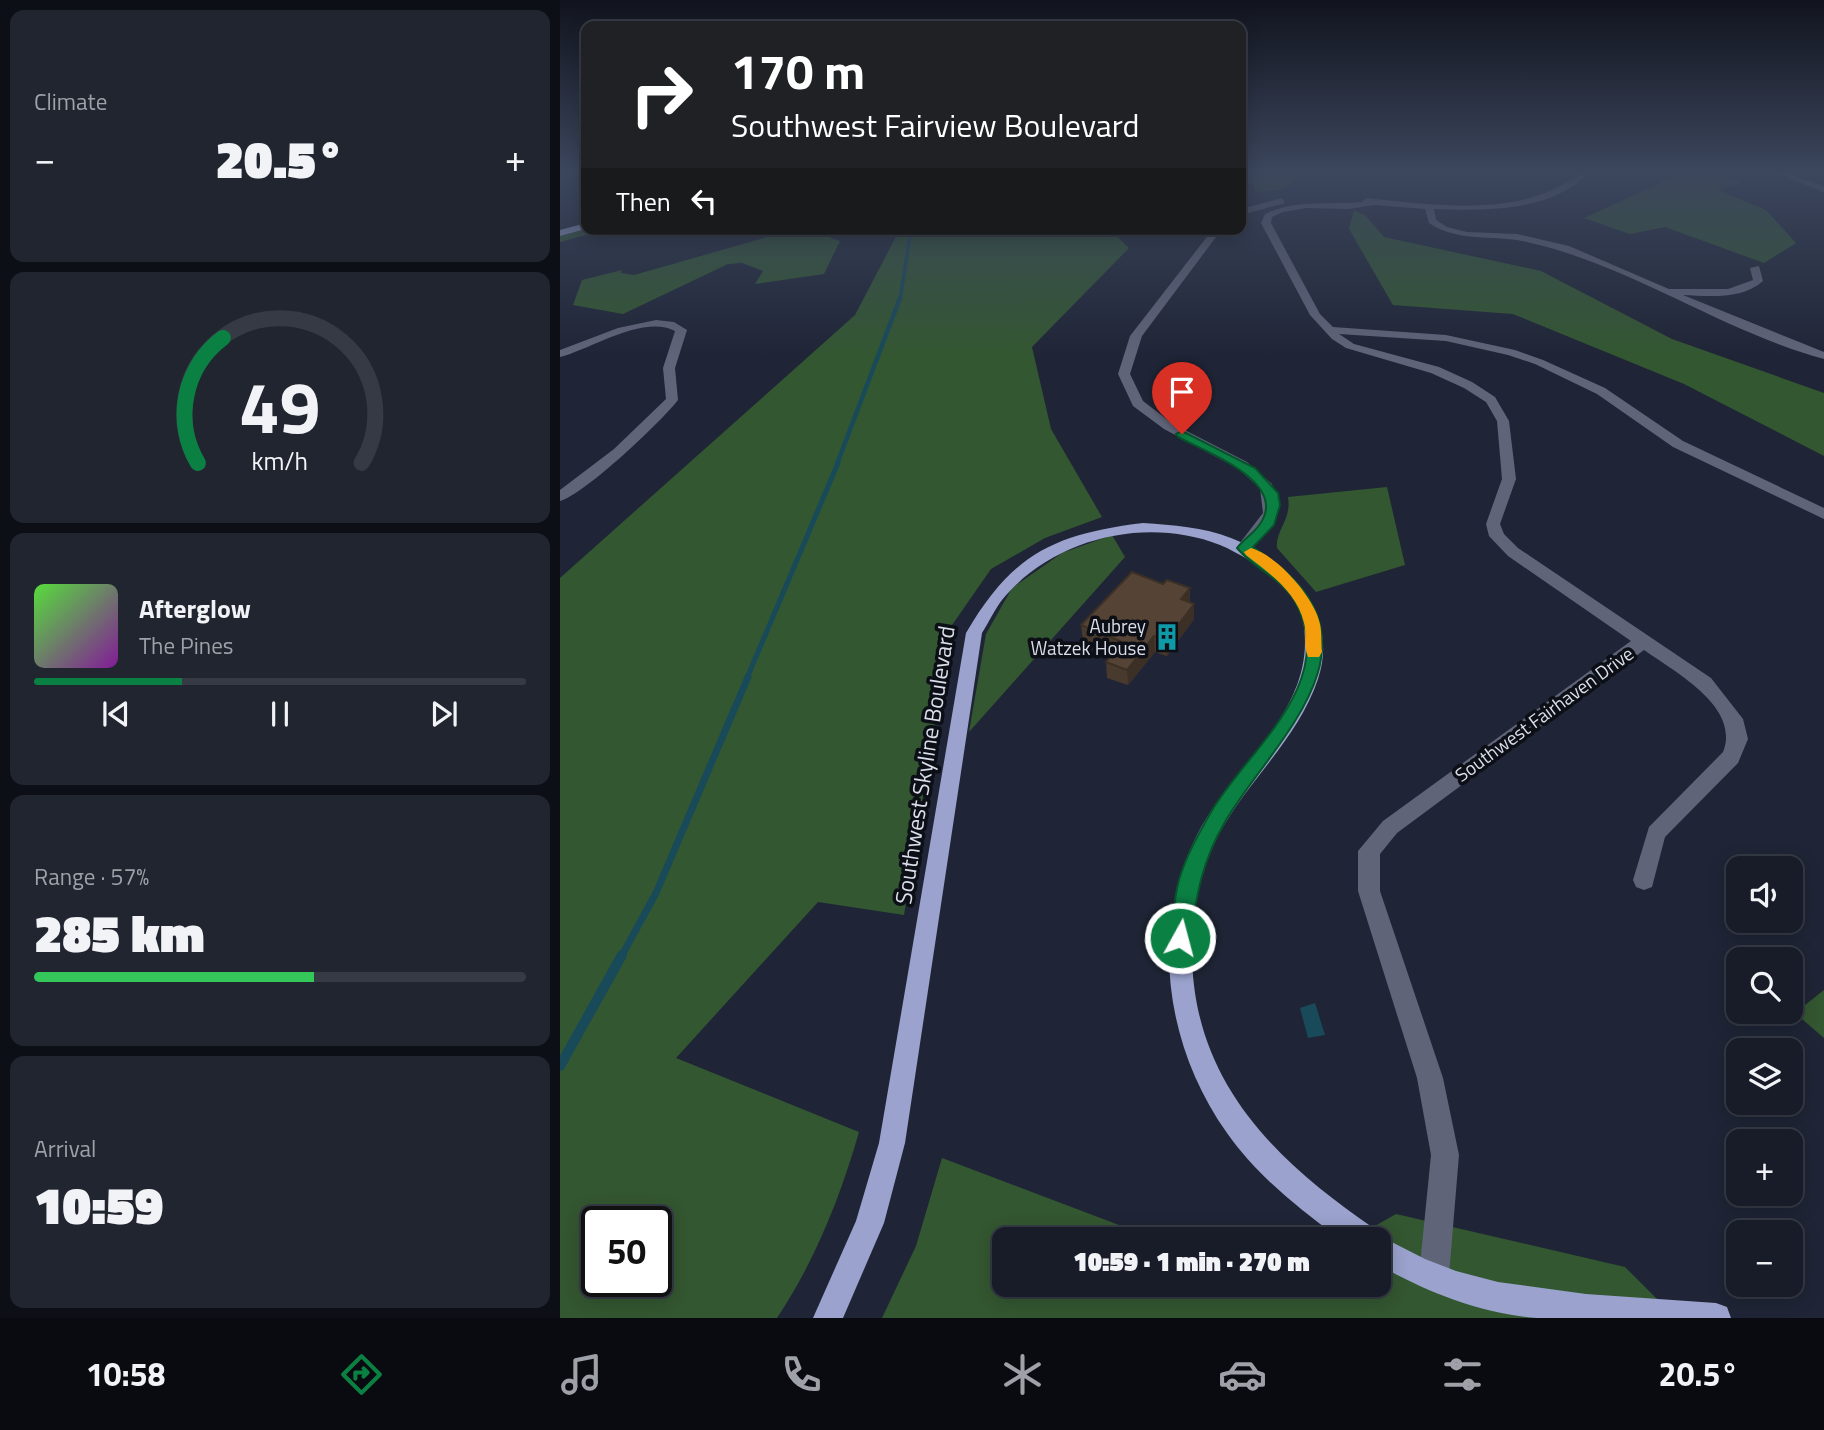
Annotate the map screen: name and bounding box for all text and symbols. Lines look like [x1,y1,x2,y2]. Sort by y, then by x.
text: 170 m [731,33,865,108]
icon: right [616,49,707,140]
text: Climate [34,84,107,119]
text: Southwest Fairview Boulevard [731,101,1139,149]
text: 20.5° [215,119,345,198]
text: − [34,129,55,187]
text: + [505,129,526,187]
text: Then [616,182,671,221]
icon: left [685,182,723,220]
text: 49 [239,352,321,462]
pin [1152,362,1212,434]
icon: arrive [1163,373,1201,411]
text: km/h [252,442,308,480]
text: Afterglow [139,589,251,628]
place label: Aubrey Watzek House [1031,611,1146,662]
building icon: Aubrey Watzek House [1152,622,1182,652]
street label: Southwest Skyline Boulevard [885,623,964,907]
text: The Pines [139,628,233,663]
street label: Southwest Fairhaven Drive [1448,639,1639,788]
icon: previous [97,695,135,733]
icon: pause [261,695,299,733]
icon: next [425,695,463,733]
map controls [1726,856,1803,1297]
button: sound [1726,856,1803,933]
text: Range · 57% [34,859,149,894]
text: 285 km [34,893,205,972]
position arrow [1143,901,1217,975]
button: search [1726,947,1803,1024]
button: layers [1726,1038,1803,1115]
button: + [1726,1129,1803,1206]
text: Arrival [34,1131,96,1166]
text: 10:59 [34,1165,163,1244]
speed limit sign: 50 [581,1206,672,1297]
button: − [1726,1220,1803,1297]
text: 10:59 · 1 min · 270 m [1073,1242,1310,1281]
text: 10:58 [86,1350,166,1398]
icon: directions [337,1350,386,1399]
icon: music [557,1350,606,1399]
icon: phone [777,1350,826,1399]
icon: climate [998,1350,1047,1399]
icon: car [1218,1350,1267,1399]
icon: filters [1438,1350,1487,1399]
text: 20.5° [1658,1350,1738,1398]

